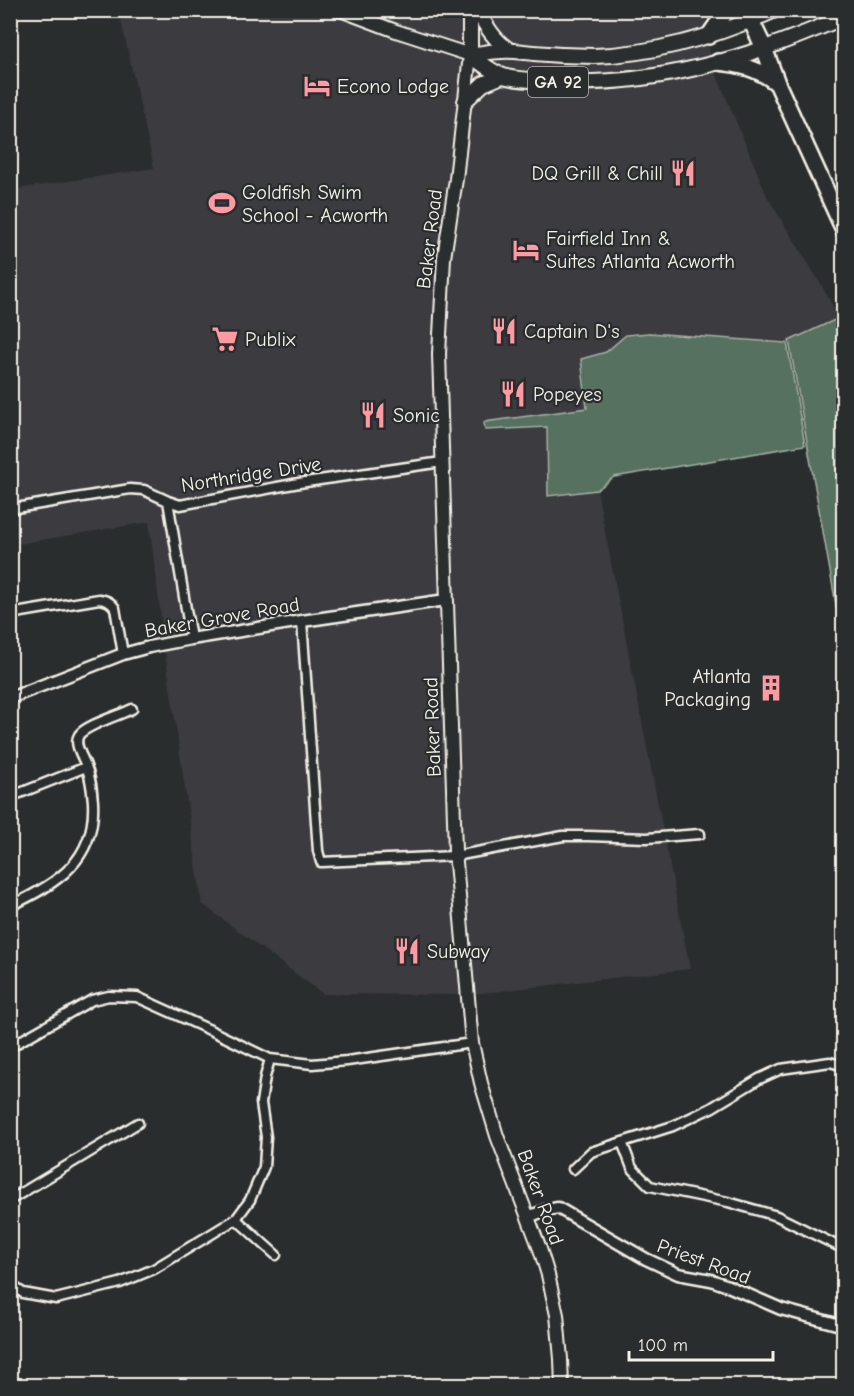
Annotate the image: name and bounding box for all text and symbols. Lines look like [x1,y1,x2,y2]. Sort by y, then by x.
road number: GA 92 [528,67,588,97]
hotel icon: Econo Lodge [302,71,332,101]
place label: Econo Lodge [337,75,449,98]
restaurant icon: DQ Grill & Chill [668,158,698,188]
place label: DQ Grill & Chill [531,162,663,185]
place label: Goldfish Swim School - Acworth [242,181,388,227]
sports icon: Goldfish Swim School - Acworth [207,188,237,218]
street label: Baker Road [412,188,447,290]
place label: Fairfield Inn & Suites Atlanta Acworth [546,227,735,273]
hotel icon: Fairfield Inn & Suites Atlanta Acworth [511,235,541,265]
restaurant icon: Captain D's [489,316,519,346]
place label: Captain D's [524,320,620,343]
supermarket icon: Publix [210,324,240,354]
place label: Publix [245,328,296,351]
restaurant icon: Popeyes [498,379,528,409]
place label: Popeyes [533,383,602,406]
restaurant icon: Sonic [358,400,388,430]
place label: Sonic [393,404,440,427]
street label: Northridge Drive [179,452,323,497]
street label: Baker Grove Road [143,593,301,642]
place label: Atlanta Packaging [664,665,751,711]
building icon: Atlanta Packaging [756,673,786,703]
street label: Baker Road [419,677,446,777]
restaurant icon: Subway [392,936,422,966]
place label: Subway [427,940,490,963]
street label: Baker Road [513,1146,568,1248]
street label: Priest Road [654,1234,754,1289]
scale bar [629,1324,773,1362]
text: 100 m [638,1335,688,1356]

